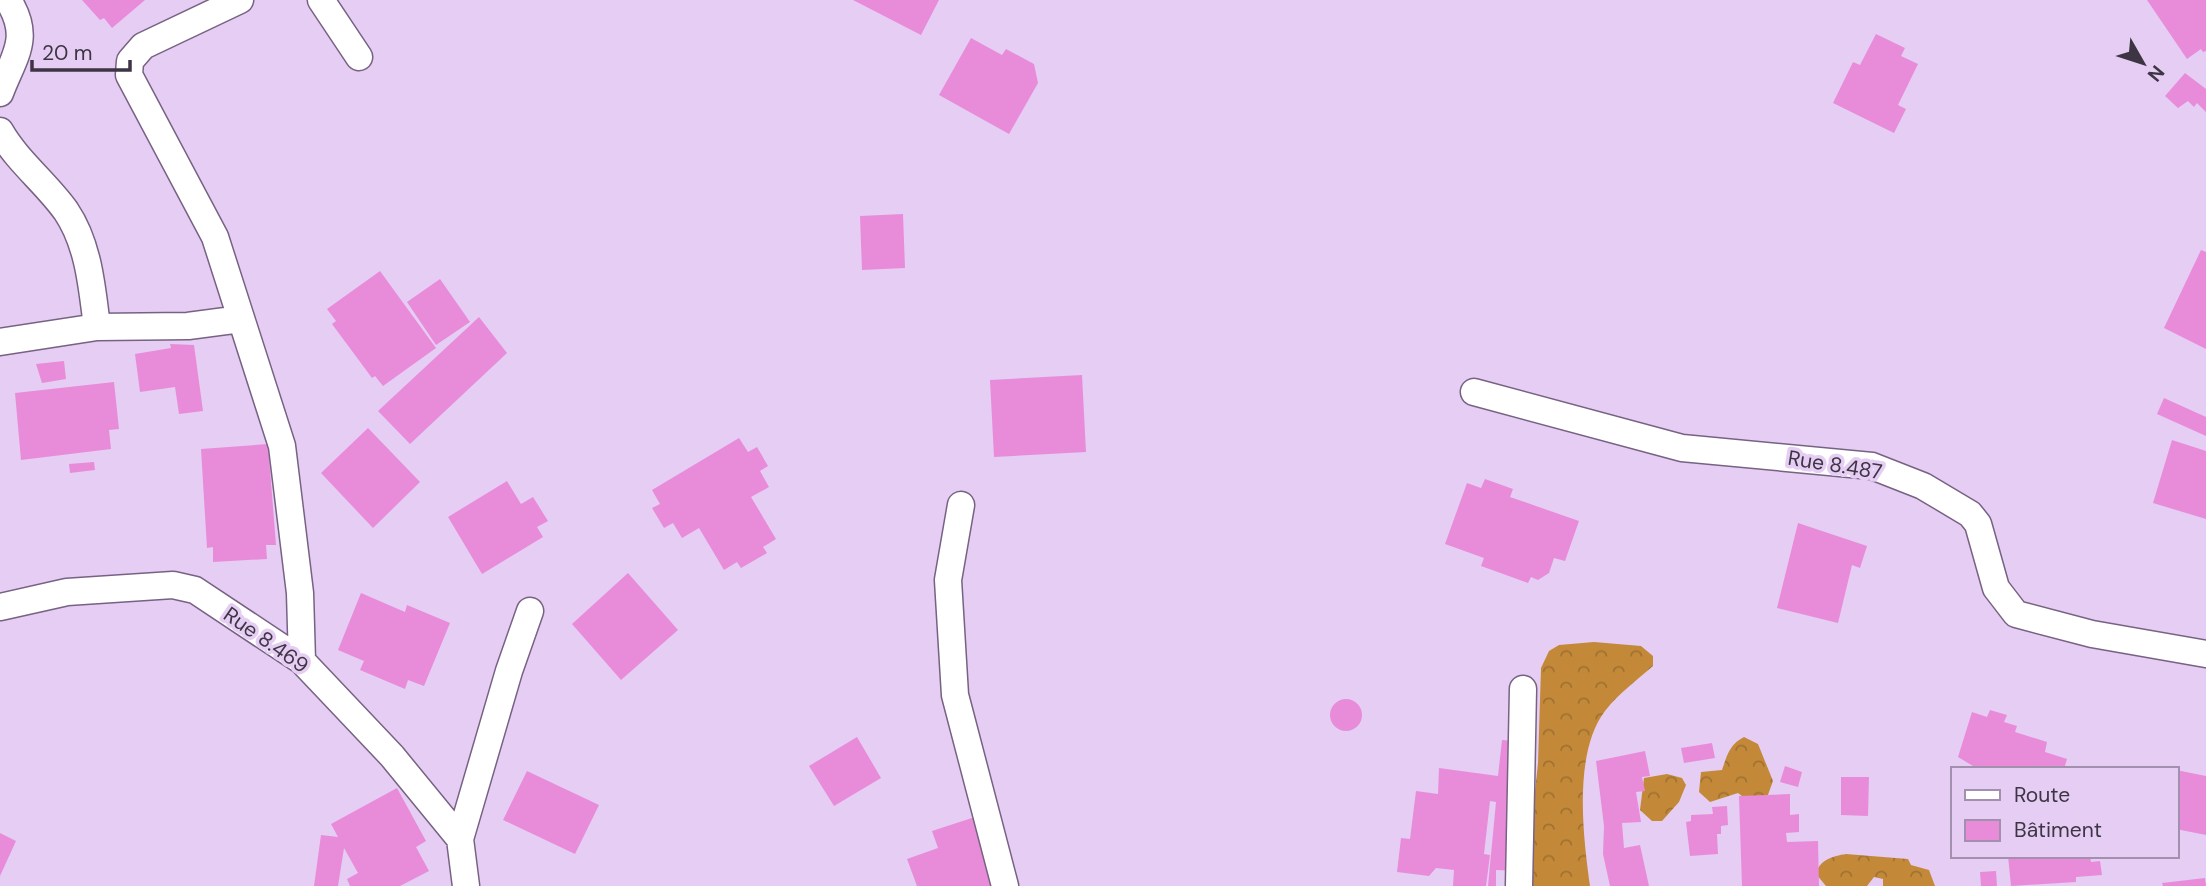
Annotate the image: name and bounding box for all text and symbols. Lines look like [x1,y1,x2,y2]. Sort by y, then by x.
scale bar [32,28,130,72]
north arrow [2108,28,2178,98]
text: 20 m [42,39,93,67]
text: N [2142,60,2170,87]
street label: Rue 8.487 [1786,444,1884,486]
street label: Rue 8.469 [218,601,314,679]
legend [1951,767,2178,858]
text: Route [2014,781,2070,809]
text: Bâtiment [2014,816,2102,844]

